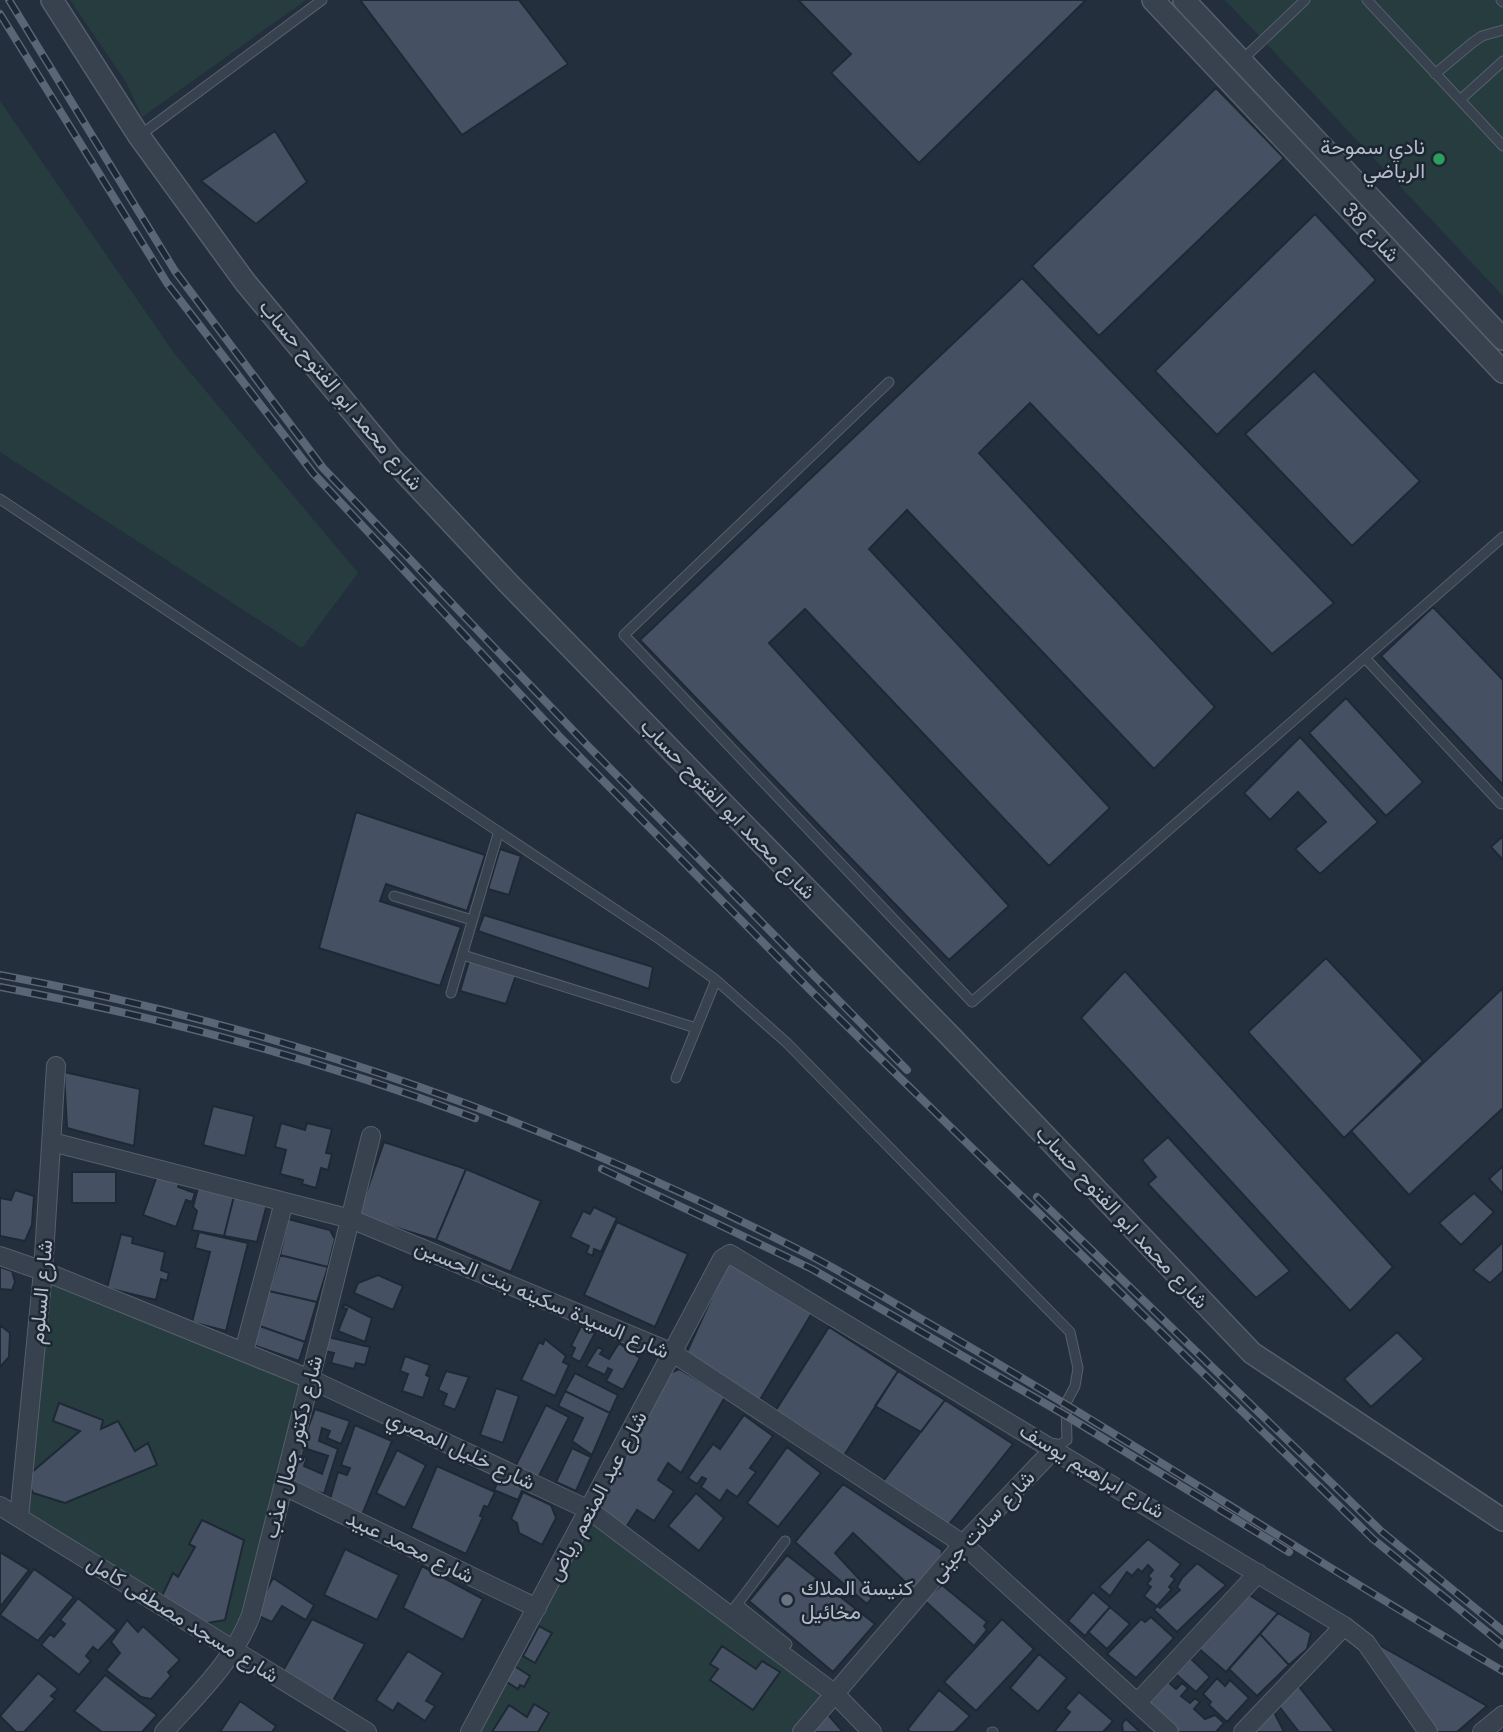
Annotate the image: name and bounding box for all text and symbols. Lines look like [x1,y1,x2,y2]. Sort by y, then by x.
place label: نادي سموحة الرياضي [1320,133,1425,188]
marker: نادي سموحة الرياضي [1431,151,1447,167]
street label: شارع 38 [1336,196,1406,268]
street label: شارع محمد ابو الفتوح حساب [253,293,429,497]
street label: شارع محمد ابو الفتوح حساب [634,712,822,906]
street label: شارع محمد ابو الفتوح حساب [1029,1119,1215,1315]
street label: شارع السيدة سكينه بنت الحسين [410,1233,674,1365]
street label: شارع السلوم [22,1238,60,1346]
street label: شارع دكتور جمال عذب [257,1353,329,1541]
street label: شارع خليل المصري [381,1403,540,1499]
street label: شارع عبد المنعم رياض [540,1406,654,1586]
street label: شارع ابراهيم يوسف [1014,1417,1170,1525]
street label: شارع سانت جينى [923,1464,1041,1588]
street label: شارع محمد عبيد [341,1504,479,1590]
street label: شارع مسجد مصطفى كامل [82,1549,284,1689]
place label: كنيسة الملاك مخائيل [801,1574,913,1626]
marker: كنيسة الملاك مخائيل [779,1592,795,1608]

